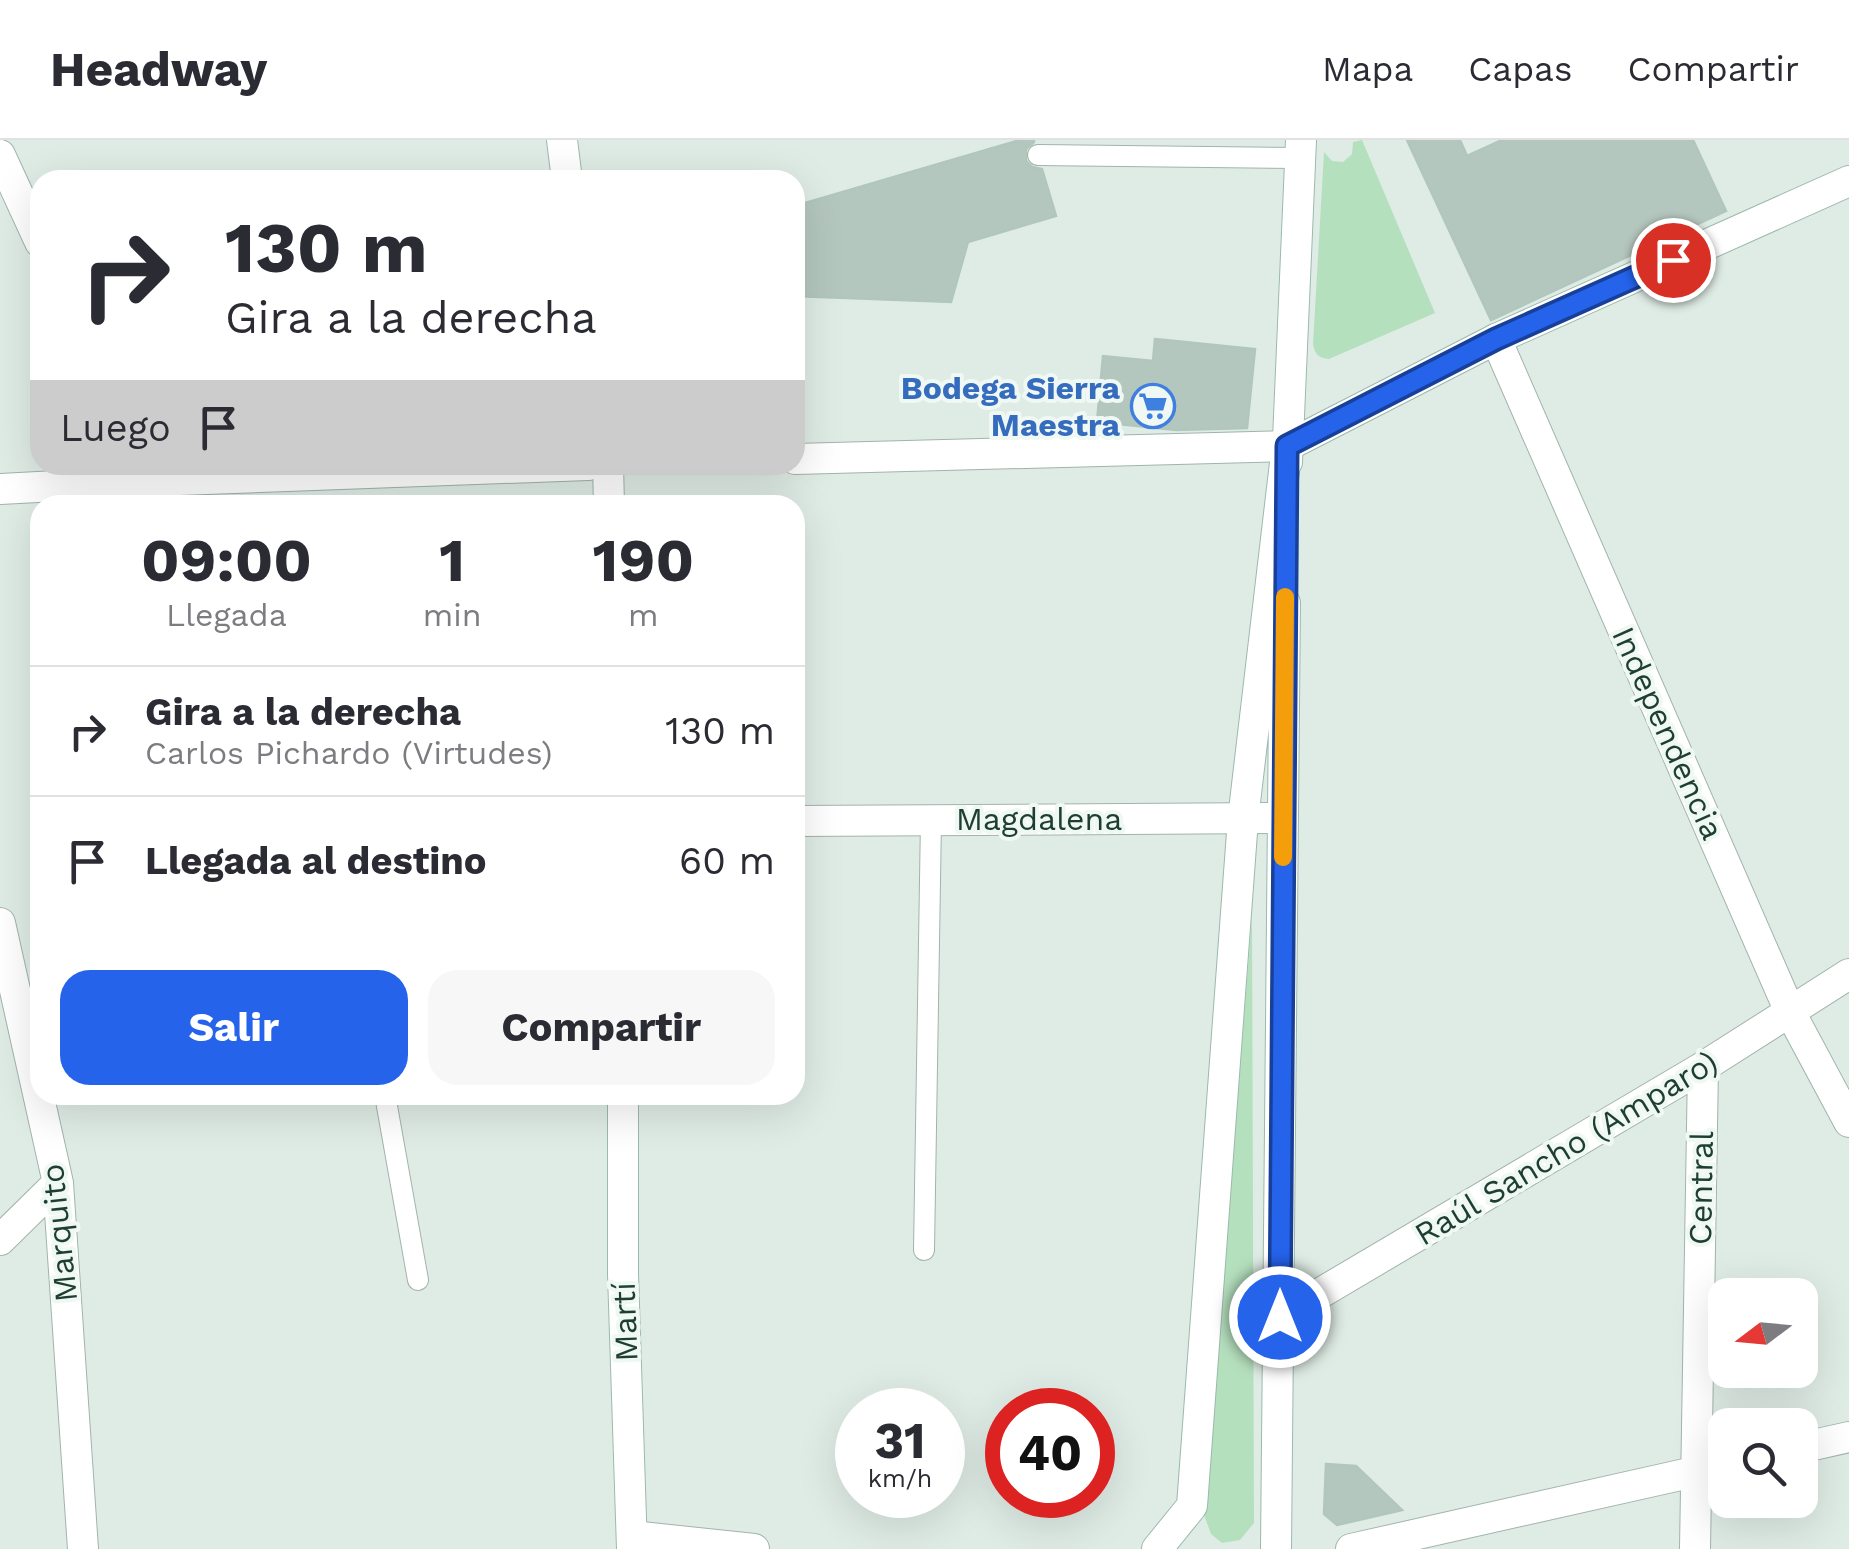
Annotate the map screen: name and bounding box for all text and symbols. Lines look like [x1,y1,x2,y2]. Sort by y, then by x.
text: Headway [50,41,267,98]
text: Mapa [1322,48,1413,90]
text: Capas [1468,48,1572,90]
text: Compartir [1627,48,1799,90]
text: 130 m [225,207,428,289]
icon: right [60,210,190,340]
pin [1631,218,1716,303]
icon: arrive [1646,233,1701,288]
text: Gira a la derecha [225,291,597,344]
place label: Bodega Sierra Maestra [901,369,1120,444]
supermarket icon: Bodega Sierra Maestra [1130,383,1176,429]
icon: arrive [191,400,246,455]
text: Luego [60,406,171,450]
text: 09:00 [141,525,312,596]
text: 1 [439,525,465,596]
text: 190 [593,525,694,596]
text: Llegada [166,596,287,634]
text: min [423,596,482,634]
text: m [628,596,659,634]
street label: Independencia [1604,621,1732,845]
text: Gira a la derecha [145,690,461,734]
icon: right [60,704,115,759]
text: 130 m [665,709,775,753]
text: Carlos Pichardo (Virtudes) [145,734,552,772]
street label: Magdalena [956,800,1122,838]
icon: arrive [60,834,115,889]
text: Llegada al destino [145,839,487,883]
text: 60 m [679,839,775,883]
button: Salir [60,970,408,1085]
button: Compartir [428,970,775,1085]
street label: Raúl Sancho (Amparo) [1408,1043,1724,1253]
street label: Central [1681,1131,1721,1245]
street label: Marquito [33,1162,85,1304]
position arrow [1228,1265,1332,1369]
north arrow [1708,1278,1818,1388]
map controls [1708,1278,1818,1518]
street label: Martí [605,1282,645,1362]
speed limit sign: 40 [985,1388,1115,1518]
button: search [1708,1408,1818,1518]
text: 31 [874,1411,926,1470]
text: km/h [868,1464,932,1493]

